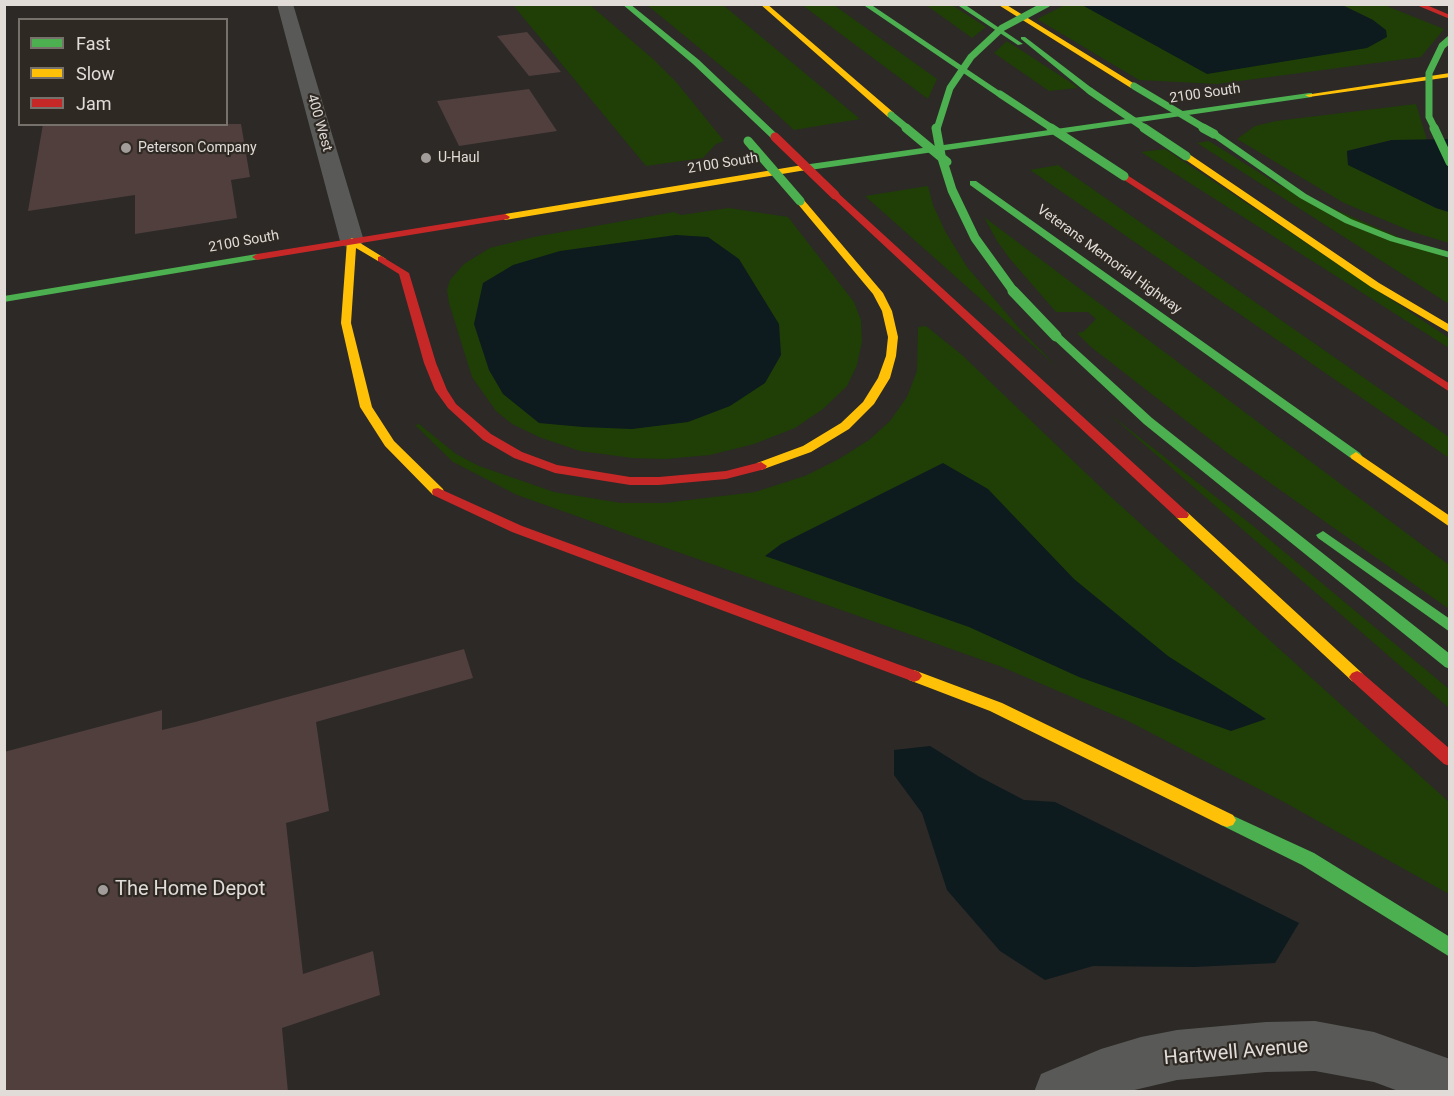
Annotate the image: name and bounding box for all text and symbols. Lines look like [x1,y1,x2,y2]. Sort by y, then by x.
legend [18,18,228,126]
text: Fast [76,33,111,54]
text: Slow [76,63,115,84]
street label: 2100 South [1169,81,1241,107]
text: Jam [76,93,112,114]
street label: 400 West [303,93,335,153]
place label: Peterson Company [138,140,257,156]
marker: Peterson Company [119,141,133,155]
place label: U-Haul [438,150,480,166]
street label: 2100 South [686,150,760,178]
marker: U-Haul [419,151,433,165]
street label: Veterans Memorial Highway [1033,202,1185,318]
street label: 2100 South [207,228,281,256]
place label: The Home Depot [115,878,265,902]
marker: The Home Depot [96,883,110,897]
street label: Hartwell Avenue [1163,1035,1309,1071]

